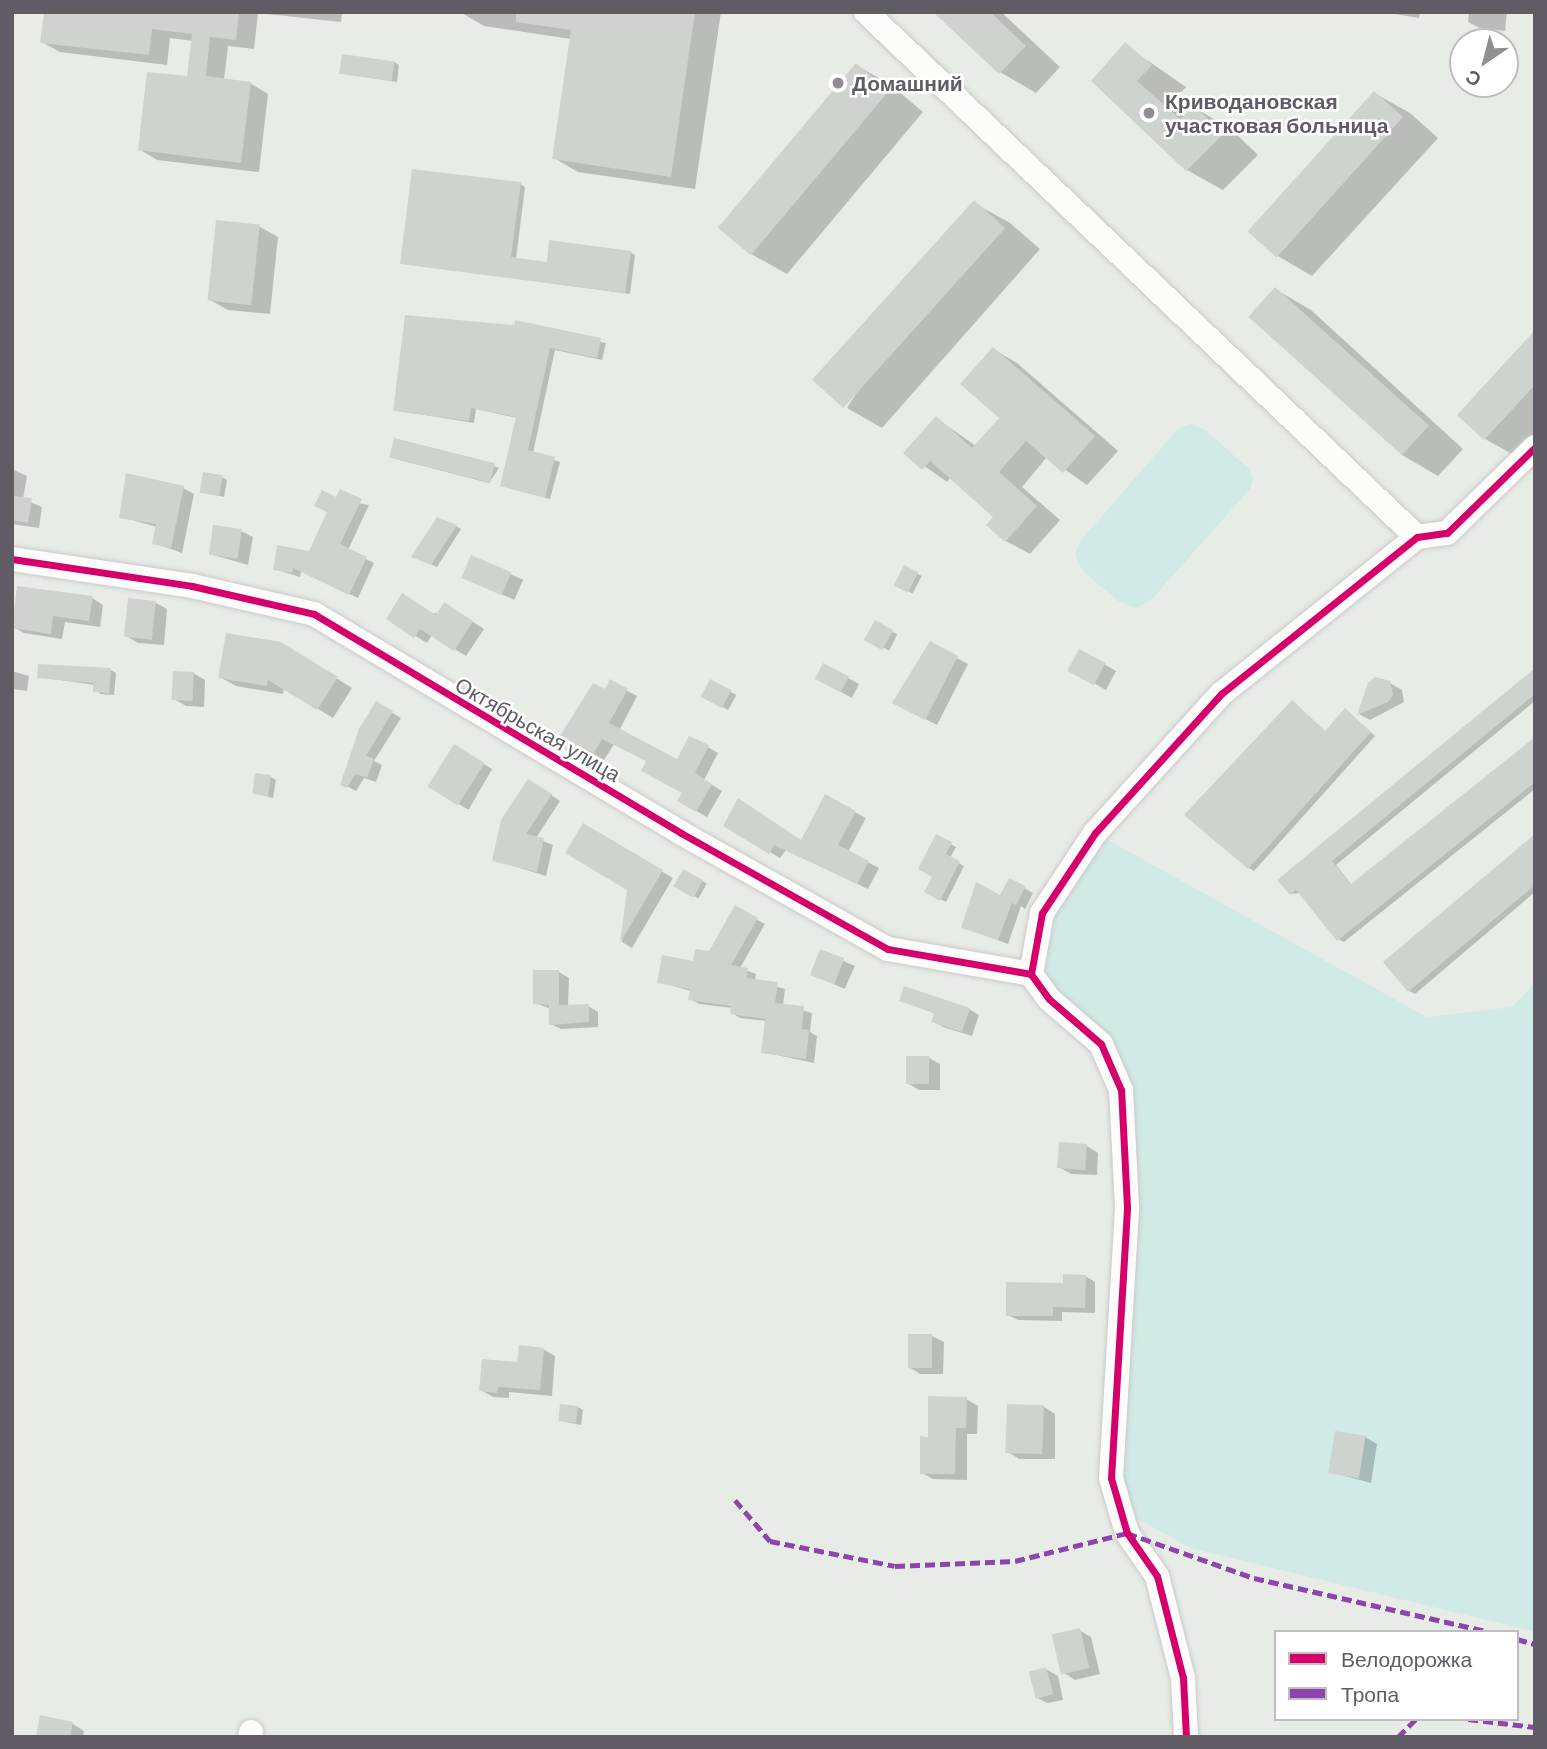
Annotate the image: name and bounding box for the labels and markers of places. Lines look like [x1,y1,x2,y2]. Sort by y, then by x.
place label: Домашний [852,70,963,96]
marker: Домашний [830,75,846,91]
place label: Криводановская участковая больница [1165,88,1388,138]
marker: Криводановская участковая больница [1139,103,1159,123]

